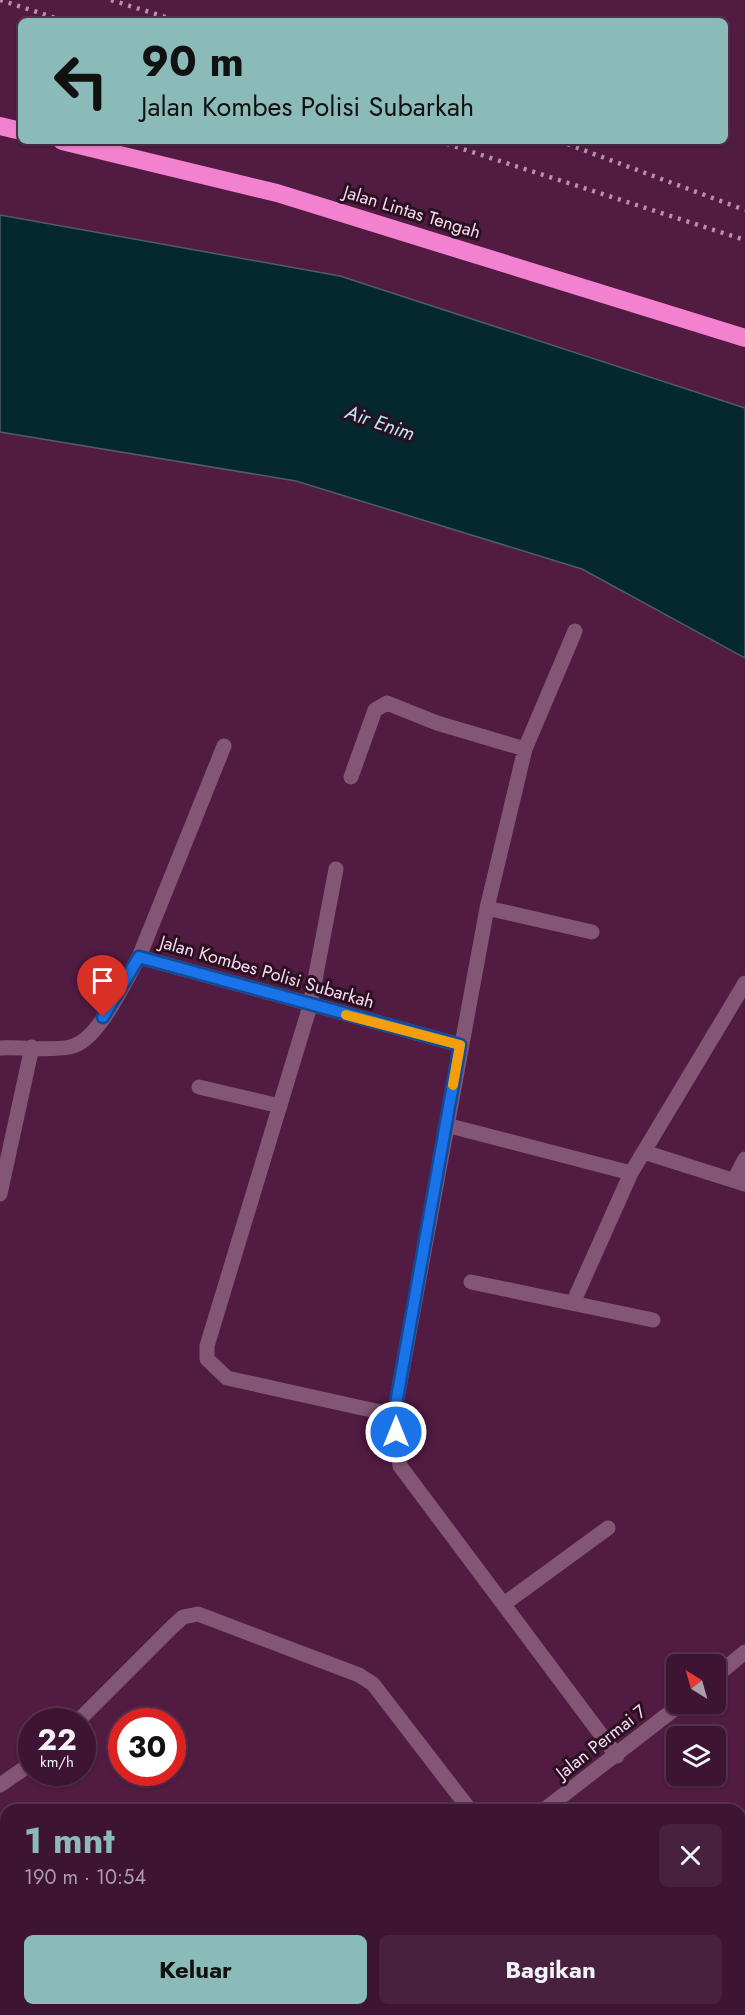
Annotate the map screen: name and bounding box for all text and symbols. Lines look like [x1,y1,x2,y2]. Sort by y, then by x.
text: 90 m [141,31,244,92]
icon: left [42,42,120,120]
text: Jalan Kombes Polisi Subarkah [141,87,474,126]
street label: Jalan Lintas Tengah [338,178,484,245]
water label: Air Enim [341,397,419,448]
street label: Jalan Kombes Polisi Subarkah [155,928,377,1015]
pin [77,955,128,1017]
icon: arrive [86,964,119,997]
position arrow [364,1400,428,1464]
north arrow [666,1654,726,1714]
map controls [666,1654,726,1786]
street label: Jalan Permai 7 [549,1698,652,1787]
speed limit sign: 30 [108,1708,186,1786]
text: 22 [37,1718,77,1761]
button: layers [666,1726,726,1786]
text: km/h [40,1751,74,1773]
text: 1 mnt [24,1814,115,1866]
button: close [659,1824,722,1887]
text: 190 m · 10:54 [24,1863,146,1892]
button: Keluar [24,1935,367,2004]
button: Bagikan [379,1935,722,2004]

